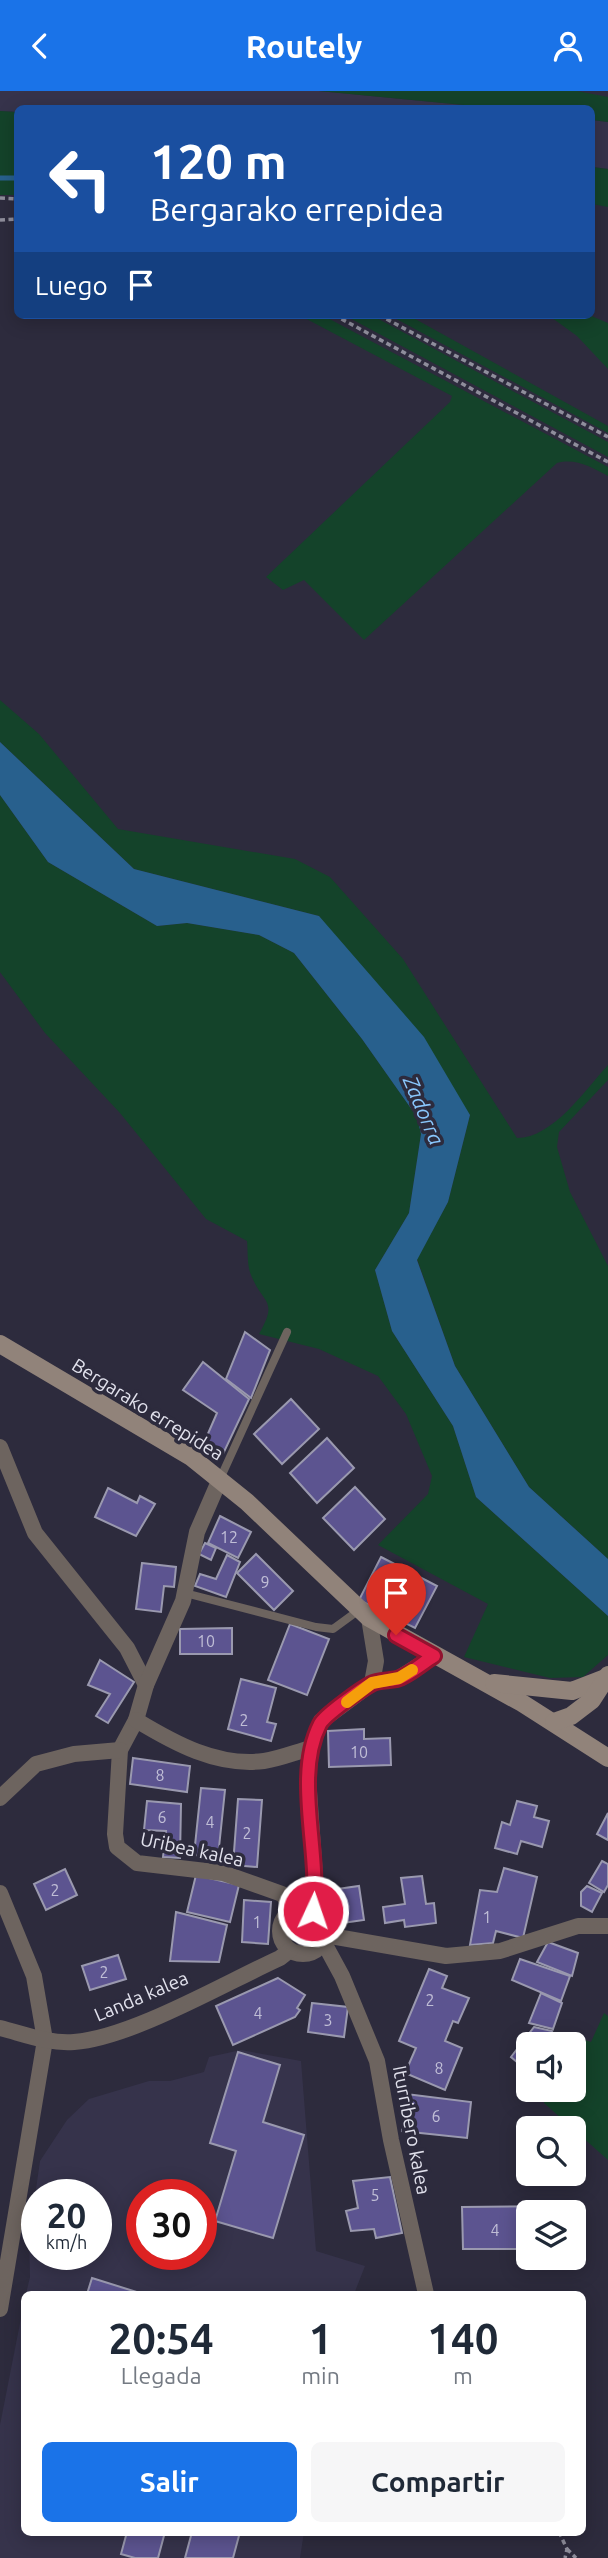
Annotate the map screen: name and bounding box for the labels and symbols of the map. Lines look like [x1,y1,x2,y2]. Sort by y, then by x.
water label: Zadorra [398,1071,449,1148]
street label: Bergarako errepidea [68,1353,228,1465]
house number: 12 [220,1528,238,1546]
pin [366,1563,426,1635]
house number: 9 [260,1573,270,1591]
house number: 10 [197,1632,215,1650]
house number: 2 [239,1711,249,1729]
house number: 10 [350,1743,368,1761]
house number: 8 [155,1766,165,1784]
house number: 6 [157,1808,167,1826]
house number: 4 [205,1813,215,1831]
house number: 2 [242,1824,252,1842]
street label: Uribea kalea [138,1827,246,1871]
position arrow [276,1874,350,1948]
house number: 2 [50,1881,60,1899]
house number: 1 [482,1908,492,1926]
house number: 1 [252,1913,262,1931]
house number: 2 [99,1963,109,1981]
street label: Landa kalea [91,1966,191,2026]
house number: 2 [425,1991,435,2009]
house number: 4 [253,2004,263,2022]
house number: 3 [323,2011,333,2029]
house number: 8 [434,2059,444,2077]
street label: Iturribero kalea [389,2064,435,2196]
house number: 6 [431,2107,441,2125]
speed limit sign: 30 [126,2179,217,2270]
house number: 5 [370,2186,380,2204]
house number: 4 [490,2221,500,2239]

